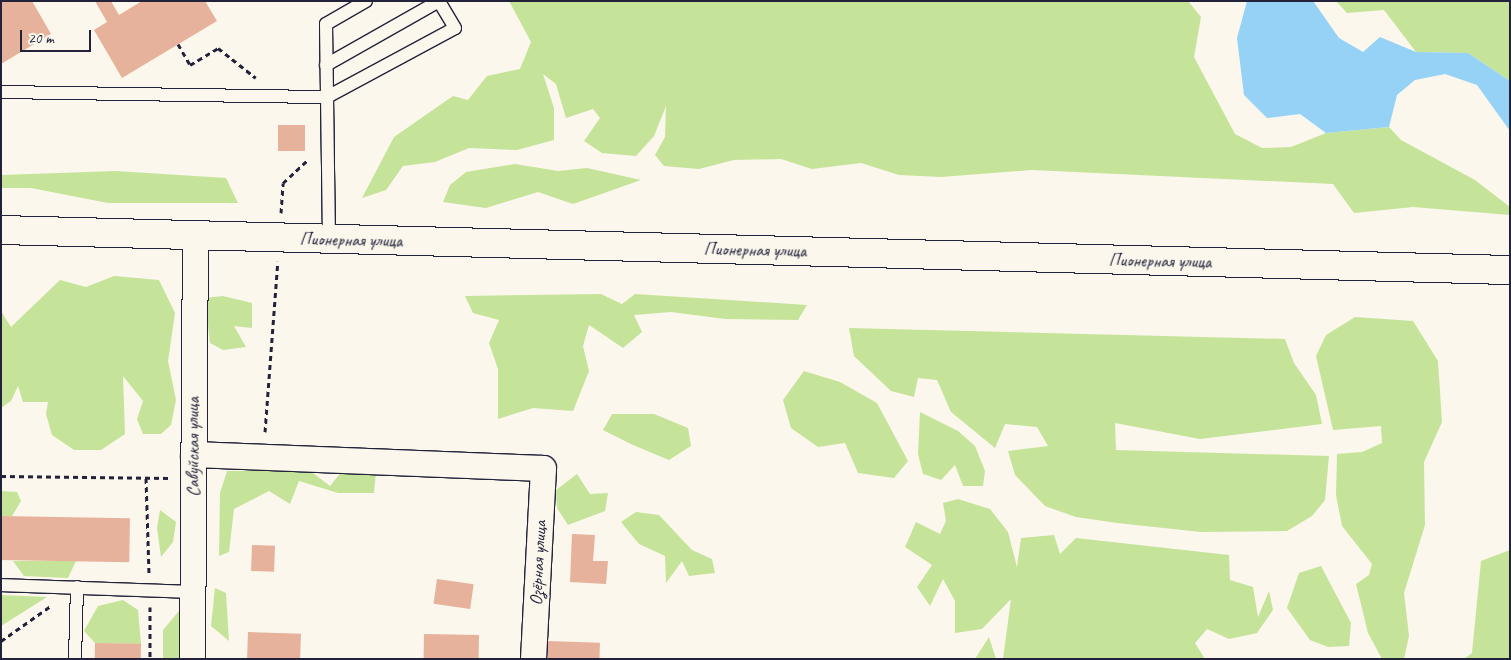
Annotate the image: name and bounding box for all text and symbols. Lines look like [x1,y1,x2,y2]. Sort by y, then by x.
scale bar [22,20,94,52]
text: 20 m [28,29,54,48]
street label: Пионерная улица [299,228,403,252]
street label: Пионерная улица [703,238,807,262]
street label: Пионерная улица [1108,249,1212,273]
street label: Савуйская улица [182,397,204,497]
street label: Озёрная улица [525,519,551,607]

